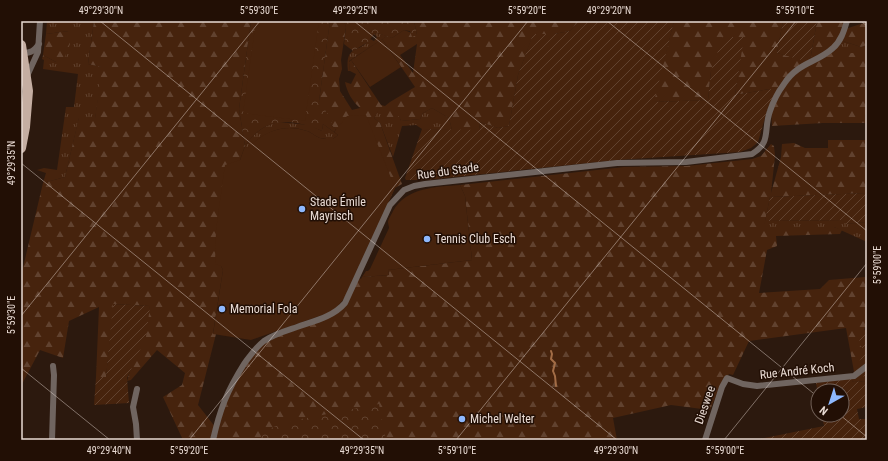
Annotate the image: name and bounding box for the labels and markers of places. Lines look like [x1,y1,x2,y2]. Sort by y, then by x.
place label: Stade Émile Mayrisch [310,194,366,223]
marker: Stade Émile Mayrisch [297,204,307,214]
place label: Tennis Club Esch [435,232,516,246]
marker: Tennis Club Esch [422,234,432,244]
place label: Memorial Fola [230,302,298,316]
marker: Memorial Fola [217,304,227,314]
place label: Michel Welter [470,412,535,426]
marker: Michel Welter [457,414,467,424]

